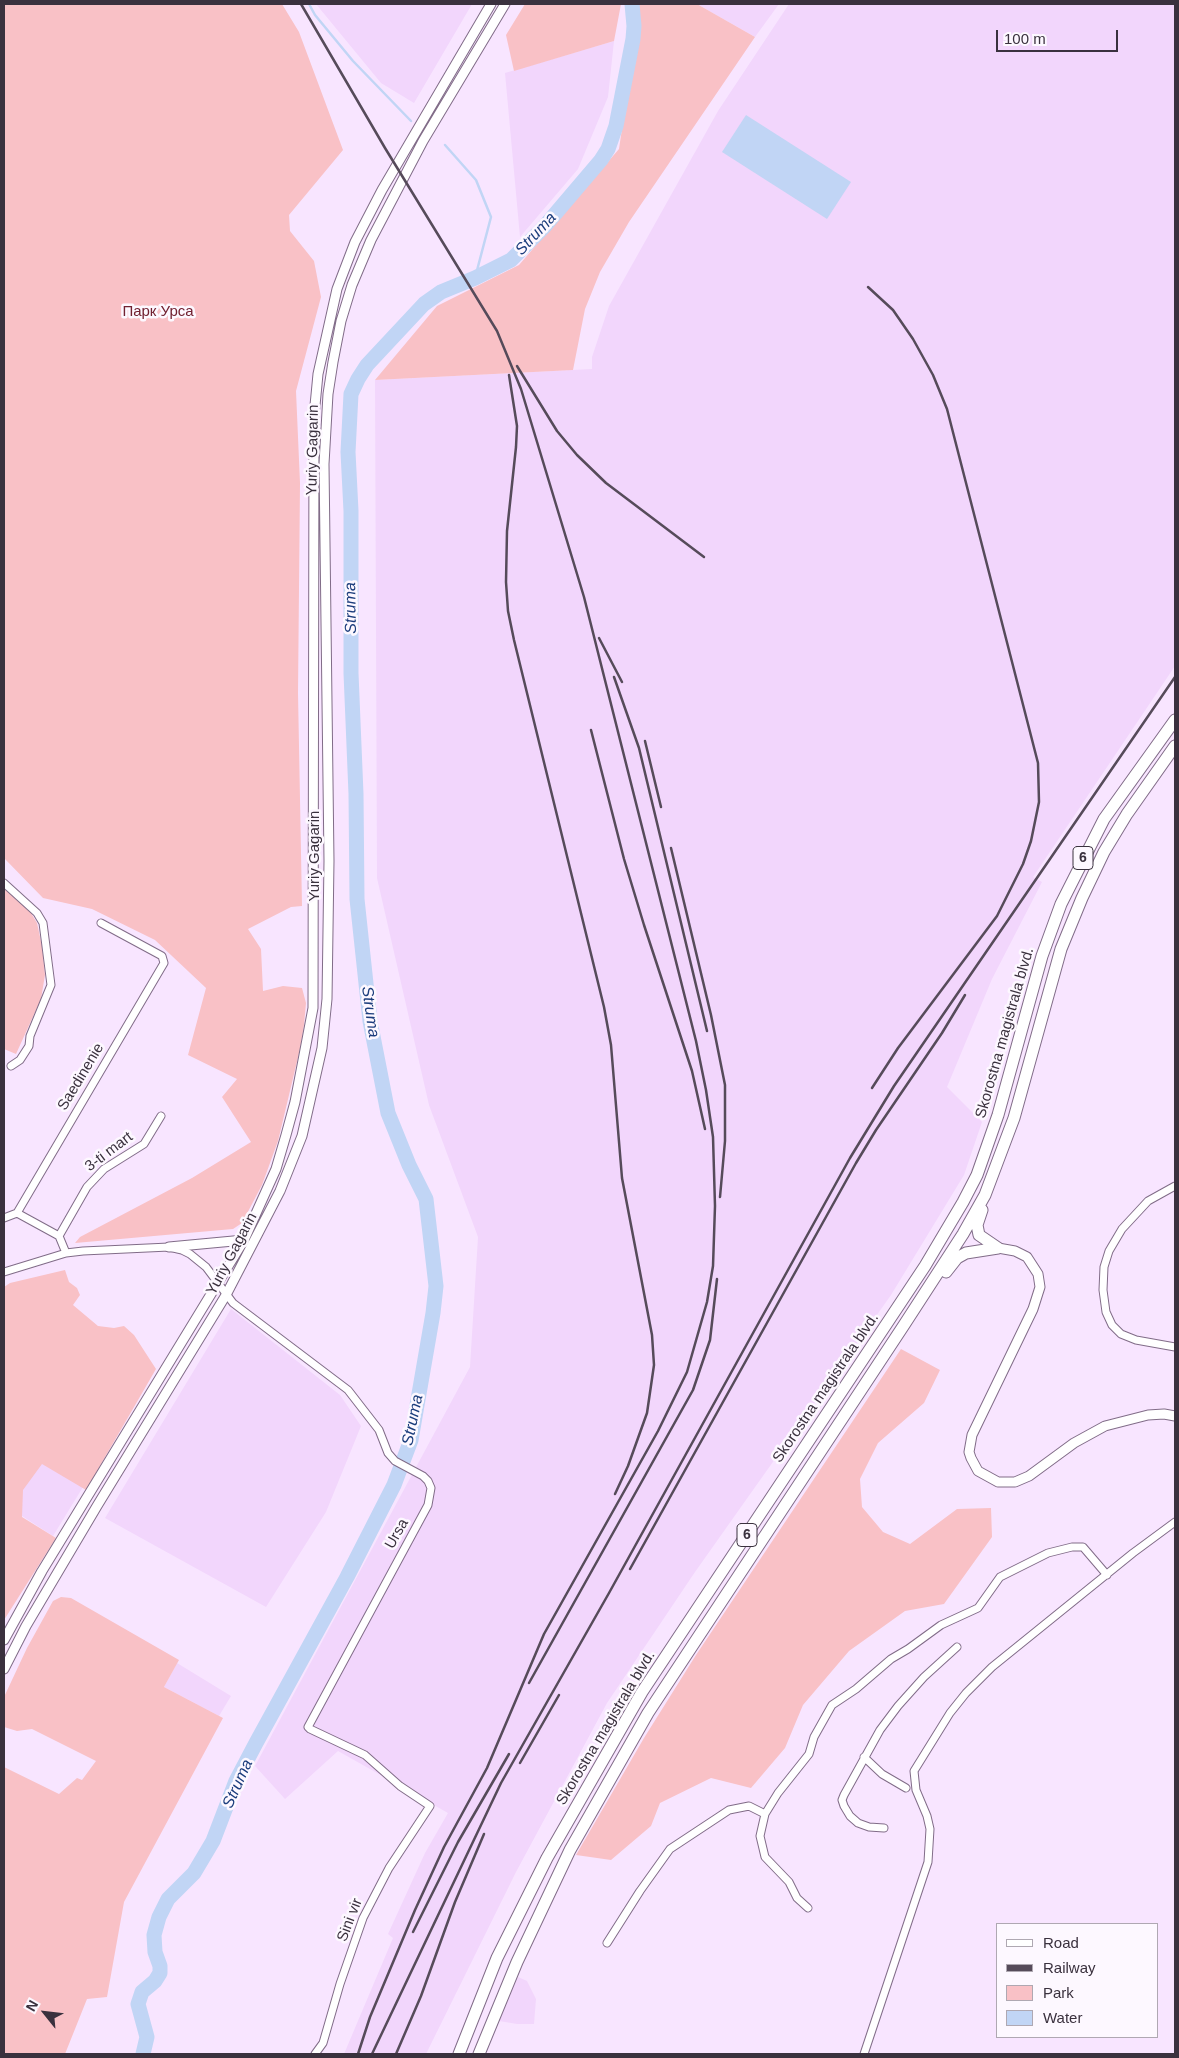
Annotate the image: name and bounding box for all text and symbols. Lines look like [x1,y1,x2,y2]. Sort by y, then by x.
scale bar [999,20,1122,52]
text: 100 m [1004,30,1046,47]
water label: Struma [511,209,561,259]
park label: Парк Урса [122,303,194,321]
street label: Yuriy Gagarin [303,404,323,496]
water label: Struma [341,582,361,634]
street label: Yuriy Gagarin [306,811,324,901]
road number: 6 [1073,846,1093,870]
street label: Skorostna magistrala blvd. [972,946,1038,1120]
water label: Struma [357,985,383,1039]
street label: Saedinenie [54,1040,108,1114]
street label: 3-ti mart [82,1128,136,1176]
street label: Yuriy Gagarin [203,1210,261,1298]
street label: Skorostna magistrala blvd. [769,1310,883,1466]
water label: Struma [398,1393,428,1447]
street label: Ursa [381,1516,413,1552]
road number: 6 [737,1524,757,1546]
street label: Skorostna magistrala blvd. [553,1648,659,1808]
water label: Struma [219,1757,257,1811]
street label: Sini vir [334,1896,366,1944]
legend [996,1923,1159,2038]
text: Road [1043,1934,1079,1951]
text: Railway [1043,1959,1096,1976]
text: Park [1043,1984,1074,2001]
north arrow [20,1988,70,2038]
text: N [22,1997,41,2014]
text: Water [1043,2009,1082,2026]

